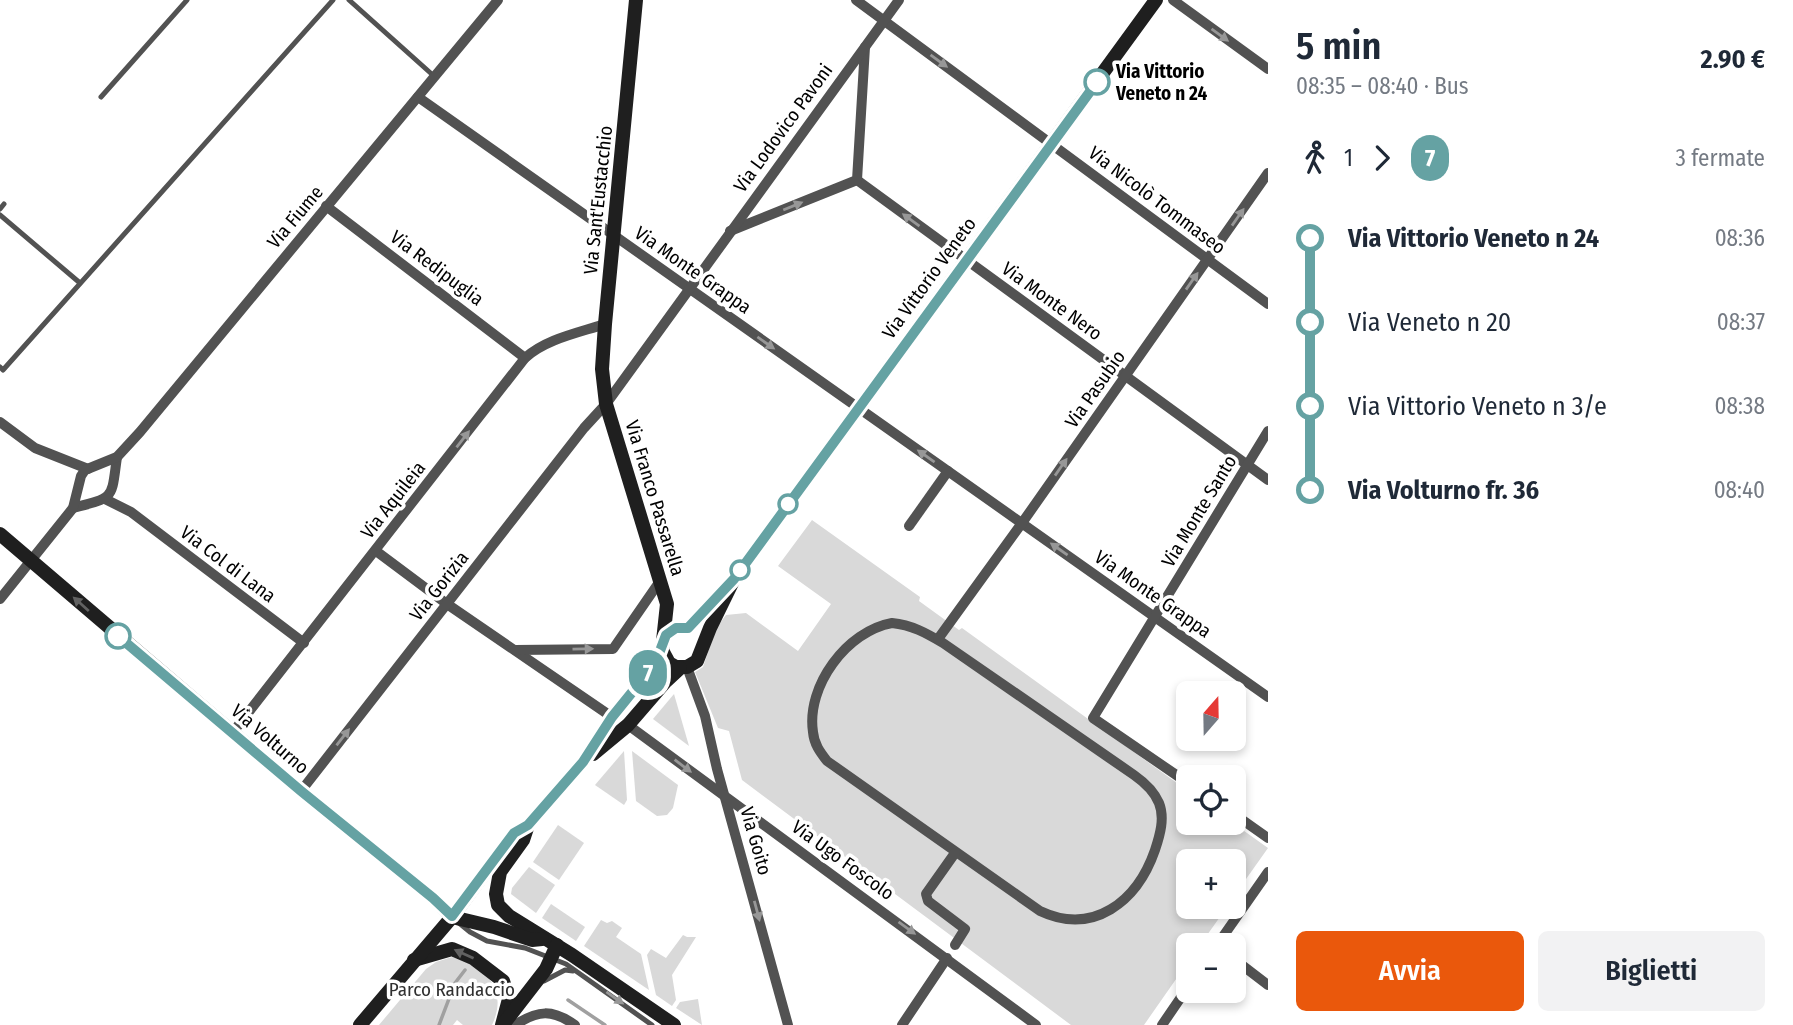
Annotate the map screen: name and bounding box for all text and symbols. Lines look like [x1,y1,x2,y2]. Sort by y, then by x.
text: 5 min [1296,23,1381,69]
one-way arrow [1211,27,1229,41]
text: 2.90 € [1701,44,1765,75]
one-way arrow [930,54,948,68]
street label: Via Lodovico Pavoni [729,59,837,197]
place label: Via Vittorio Veneto n 24 [1115,60,1207,105]
marker: Via Vittorio Veneto n 24 [1084,69,1110,95]
text: 08:35 – 08:40 · Bus [1296,72,1469,100]
street label: Via Sant'Eustacchio [579,124,617,276]
icon: walk [1296,139,1334,177]
icon: forward [1363,139,1401,177]
street label: Via Nicolò Tommaseo [1084,141,1230,259]
text: 1 [1344,144,1353,172]
text: 7 [1425,144,1435,172]
text: 3 fermate [1676,144,1765,172]
street label: Via Fiume [262,181,328,253]
one-way arrow [783,200,804,211]
one-way arrow [1231,208,1245,226]
street label: Via Vittorio Veneto [877,213,981,343]
one-way arrow [902,213,921,227]
street label: Via Monte Grappa [630,221,756,319]
text: Via Vittorio Veneto n 24 [1348,223,1599,254]
text: 08:36 [1715,224,1765,252]
street label: Via Redipuglia [386,225,488,311]
street label: Via Monte Nero [997,257,1107,345]
one-way arrow [1185,272,1199,290]
text: Via Veneto n 20 [1348,307,1511,338]
text: 08:37 [1717,308,1765,336]
one-way arrow [757,336,775,350]
street label: Via Pasubio [1060,346,1130,432]
text: Via Vittorio Veneto n 3/e [1348,391,1607,422]
text: 08:38 [1715,392,1765,420]
street label: Via Franco Passarella [620,417,690,579]
one-way arrow [455,430,470,448]
one-way arrow [917,449,935,463]
street label: Via Monte Santo [1157,451,1241,571]
street label: Via Aquileia [356,457,430,543]
one-way arrow [1054,458,1068,476]
text: Via Volturno fr. 36 [1348,475,1539,506]
text: 08:40 [1714,476,1765,504]
unlabelled marker [778,494,798,514]
street label: Via Col di Lana [176,521,280,607]
one-way arrow [1050,542,1068,556]
street label: Via Monte Grappa [1090,545,1216,643]
street label: Via Gorizia [405,547,473,625]
unlabelled marker [730,560,750,580]
one-way arrow [73,597,90,612]
unlabelled marker [105,623,131,649]
one-way arrow [572,644,594,655]
line badge: 7 [625,650,671,696]
text: 7 [643,659,653,687]
north arrow [1176,681,1246,751]
map controls [1176,681,1246,1003]
street label: Via Volturno [227,699,313,779]
one-way arrow [336,729,351,747]
one-way arrow [674,759,692,773]
button: locate [1176,765,1246,835]
street label: Via Goito [735,804,777,878]
street label: Via Ugo Foscolo [787,815,899,905]
button: + [1176,849,1246,919]
one-way arrow [752,900,762,921]
one-way arrow [898,921,916,935]
button: Avvia [1296,931,1524,1011]
button: Biglietti [1538,931,1765,1011]
button: − [1176,933,1246,1003]
one-way arrow [453,949,474,960]
park label: Parco Randaccio [389,978,515,1001]
one-way arrow [605,991,624,1004]

